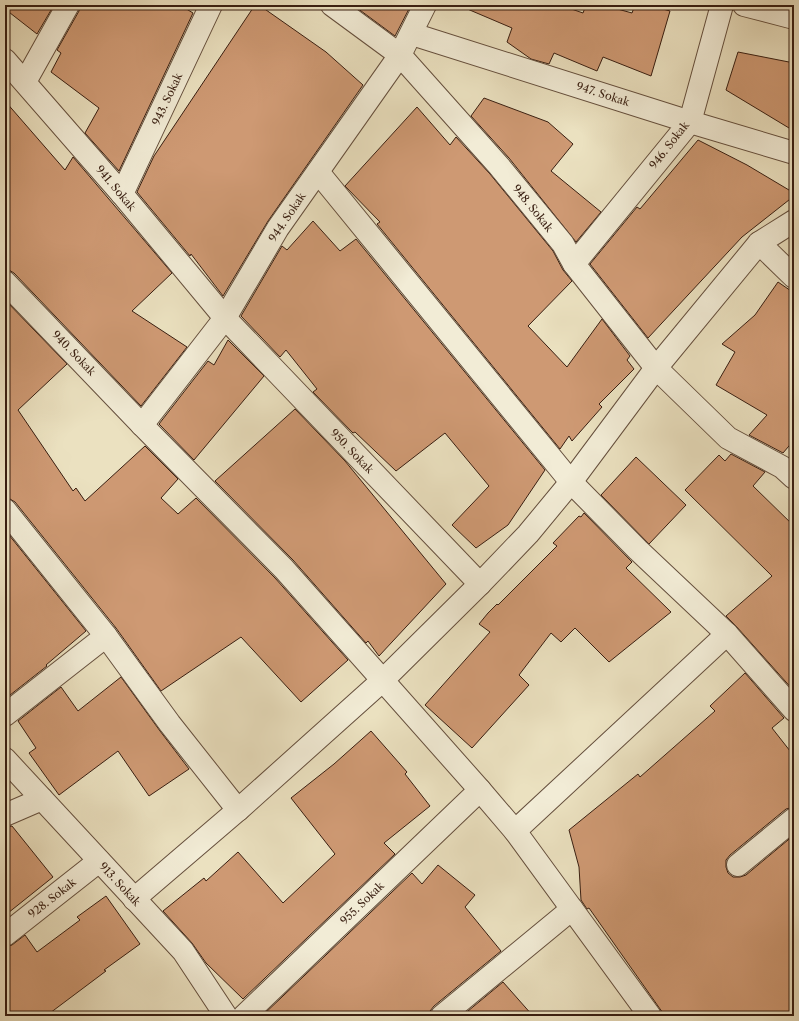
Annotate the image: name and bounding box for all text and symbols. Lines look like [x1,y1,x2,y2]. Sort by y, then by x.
street label: 943. Sokak [149,70,186,127]
street label: 947. Sokak [575,79,632,109]
street label: 946. Sokak [646,118,692,172]
street label: 941. Sokak [93,162,139,214]
street label: 948. Sokak [510,182,557,235]
street label: 944. Sokak [265,189,309,244]
street label: 940. Sokak [49,328,99,379]
street label: 950. Sokak [327,426,377,477]
street label: 913. Sokak [96,859,144,909]
street label: 928. Sokak [25,875,79,921]
street label: 955. Sokak [337,878,387,927]

